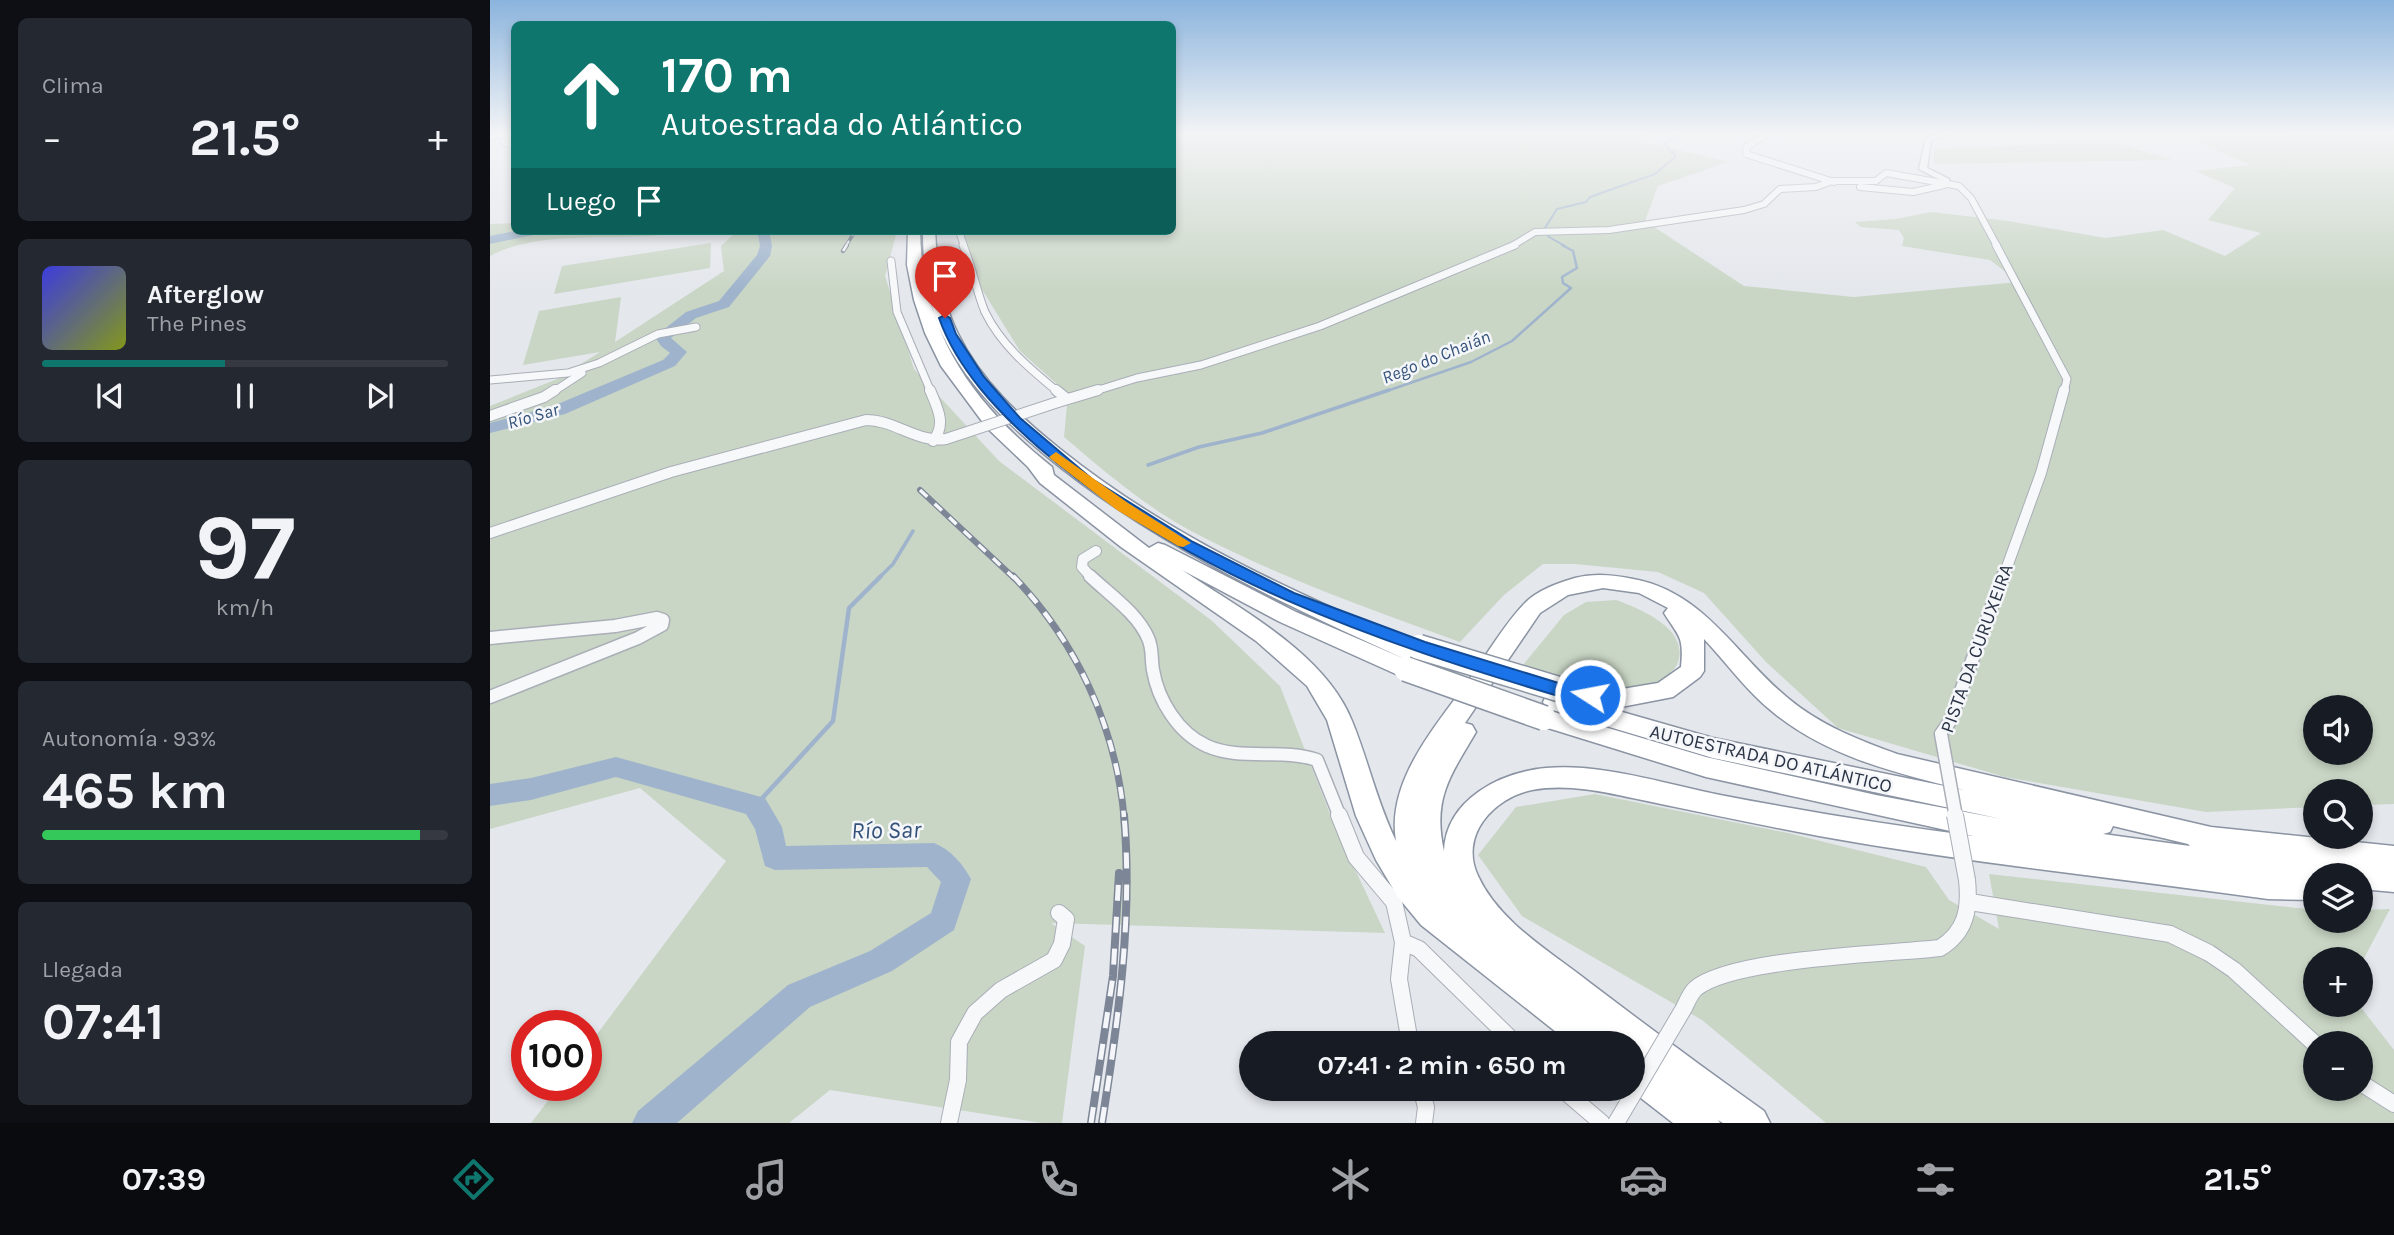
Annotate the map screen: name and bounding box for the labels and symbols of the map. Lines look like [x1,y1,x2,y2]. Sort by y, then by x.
pin [915,246,975,318]
water label: Rego do Chaián [1379,325,1493,389]
water label: Río Sar [505,398,562,434]
street label: PISTA DA CURUXEIRA [1936,561,2018,736]
position arrow [1553,658,1627,732]
street label: AUTOESTRADA DO ATLÁNTICO [1648,719,1894,798]
water label: Río Sar [851,815,922,845]
speed limit sign: 100 [511,1010,602,1101]

